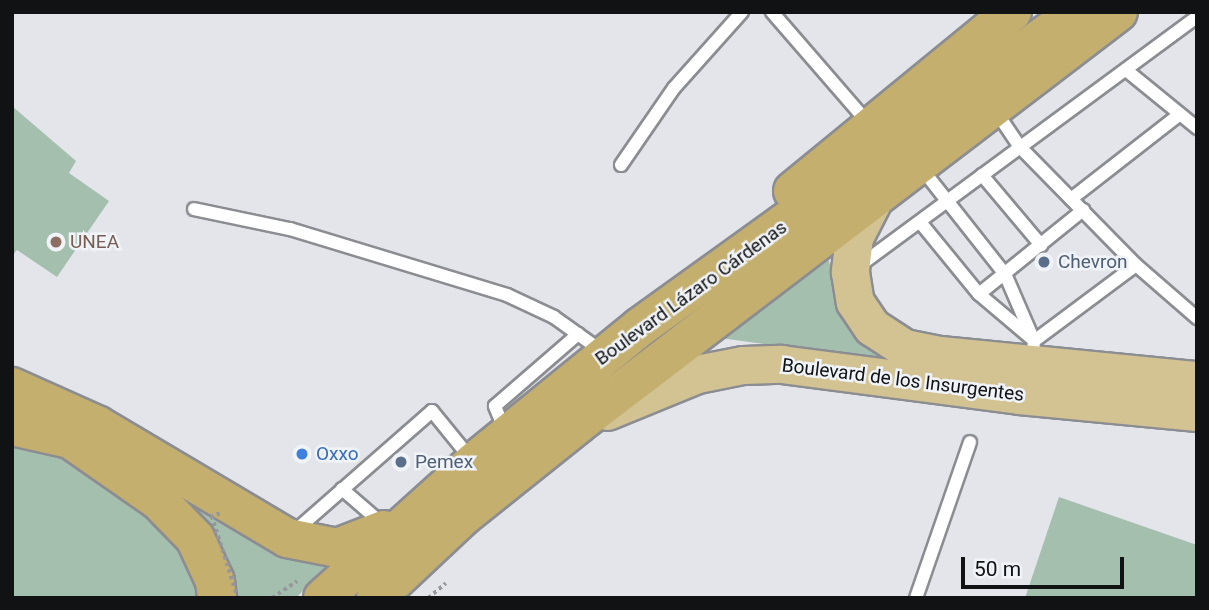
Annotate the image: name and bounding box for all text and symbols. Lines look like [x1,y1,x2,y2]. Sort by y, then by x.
street label: Boulevard Lázaro Cárdenas [591,216,791,370]
place label: UNEA [70,231,119,253]
marker: UNEA [48,234,64,250]
place label: Chevron [1058,251,1128,273]
marker: Chevron [1036,254,1052,270]
street label: Boulevard de los Insurgentes [781,354,1025,406]
place label: Oxxo [316,443,359,465]
marker: Oxxo [294,446,310,462]
place label: Pemex [415,451,473,473]
marker: Pemex [393,454,409,470]
scale bar [964,544,1127,588]
text: 50 m [974,557,1021,581]

